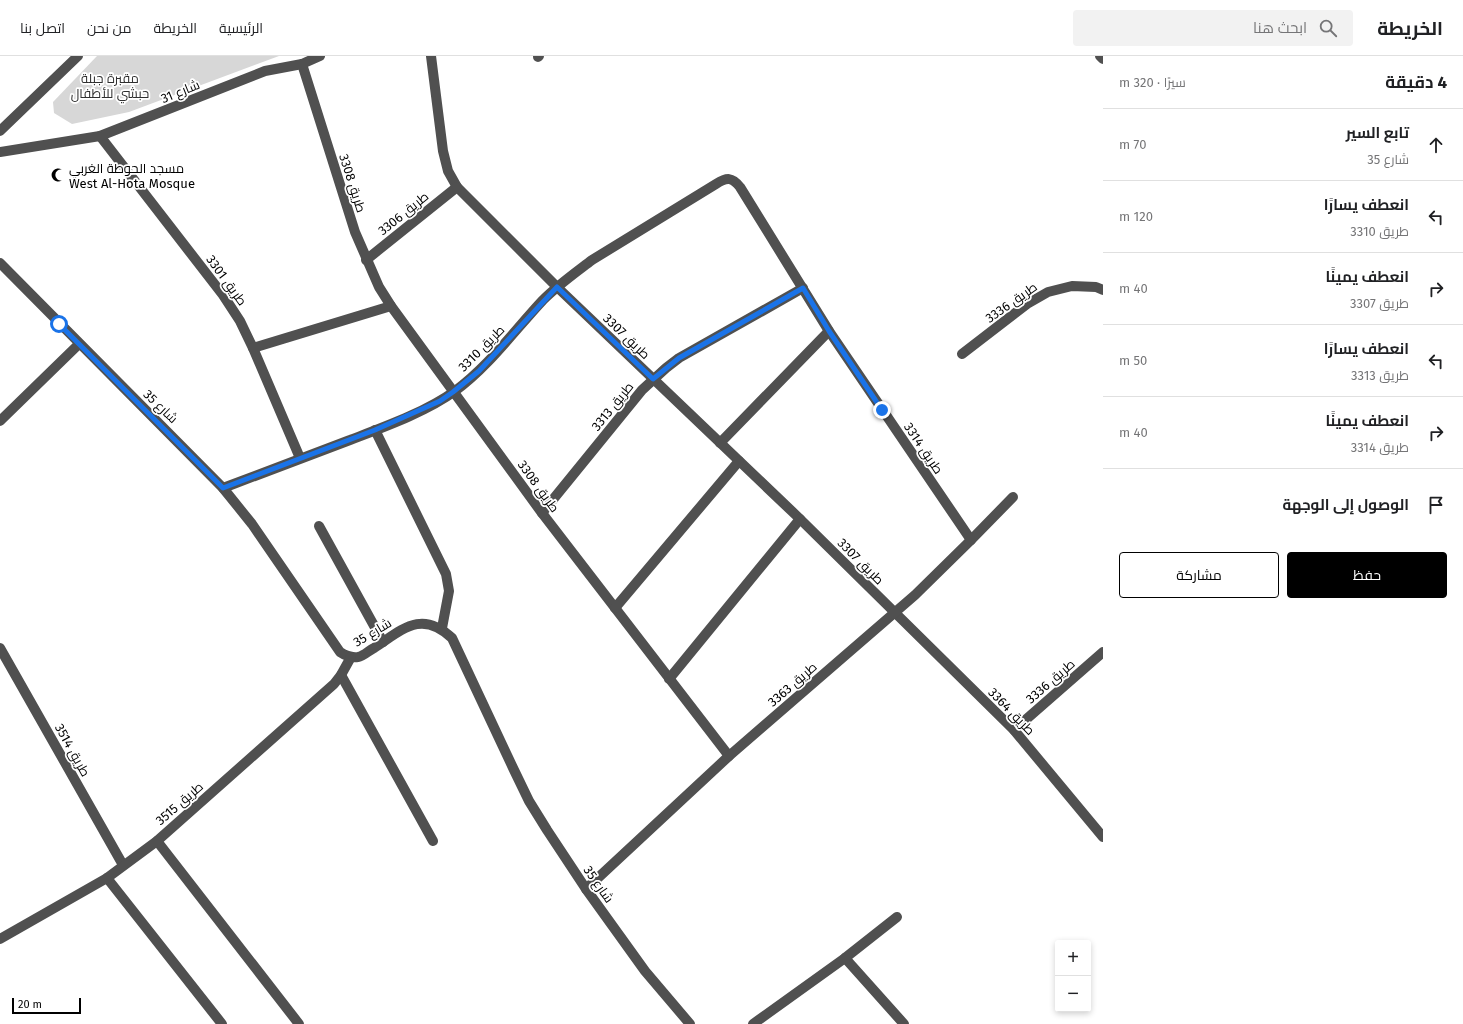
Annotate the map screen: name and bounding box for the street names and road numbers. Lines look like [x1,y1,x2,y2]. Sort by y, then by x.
street label: شارع 31 [159,77,202,107]
street label: طريق 3308 [336,152,369,214]
street label: طريق 3306 [375,189,431,238]
street label: طريق 3301 [203,252,250,308]
street label: طريق 3336 [983,279,1040,326]
street label: طريق 3307 [600,311,653,362]
street label: طريق 3310 [455,322,507,374]
street label: طريق 3313 [588,379,636,434]
street label: شارع 35 [140,387,181,427]
street label: طريق 3314 [901,420,946,477]
street label: طريق 3308 [515,457,562,515]
street label: طريق 3307 [835,535,887,587]
street label: شارع 35 [351,615,394,650]
street label: طريق 3336 [1023,656,1078,707]
street label: طريق 3363 [765,659,820,710]
street label: طريق 3364 [985,685,1038,738]
street label: طريق 3514 [52,721,93,779]
street label: طريق 3515 [153,779,206,828]
street label: شارع 35 [580,863,617,906]

